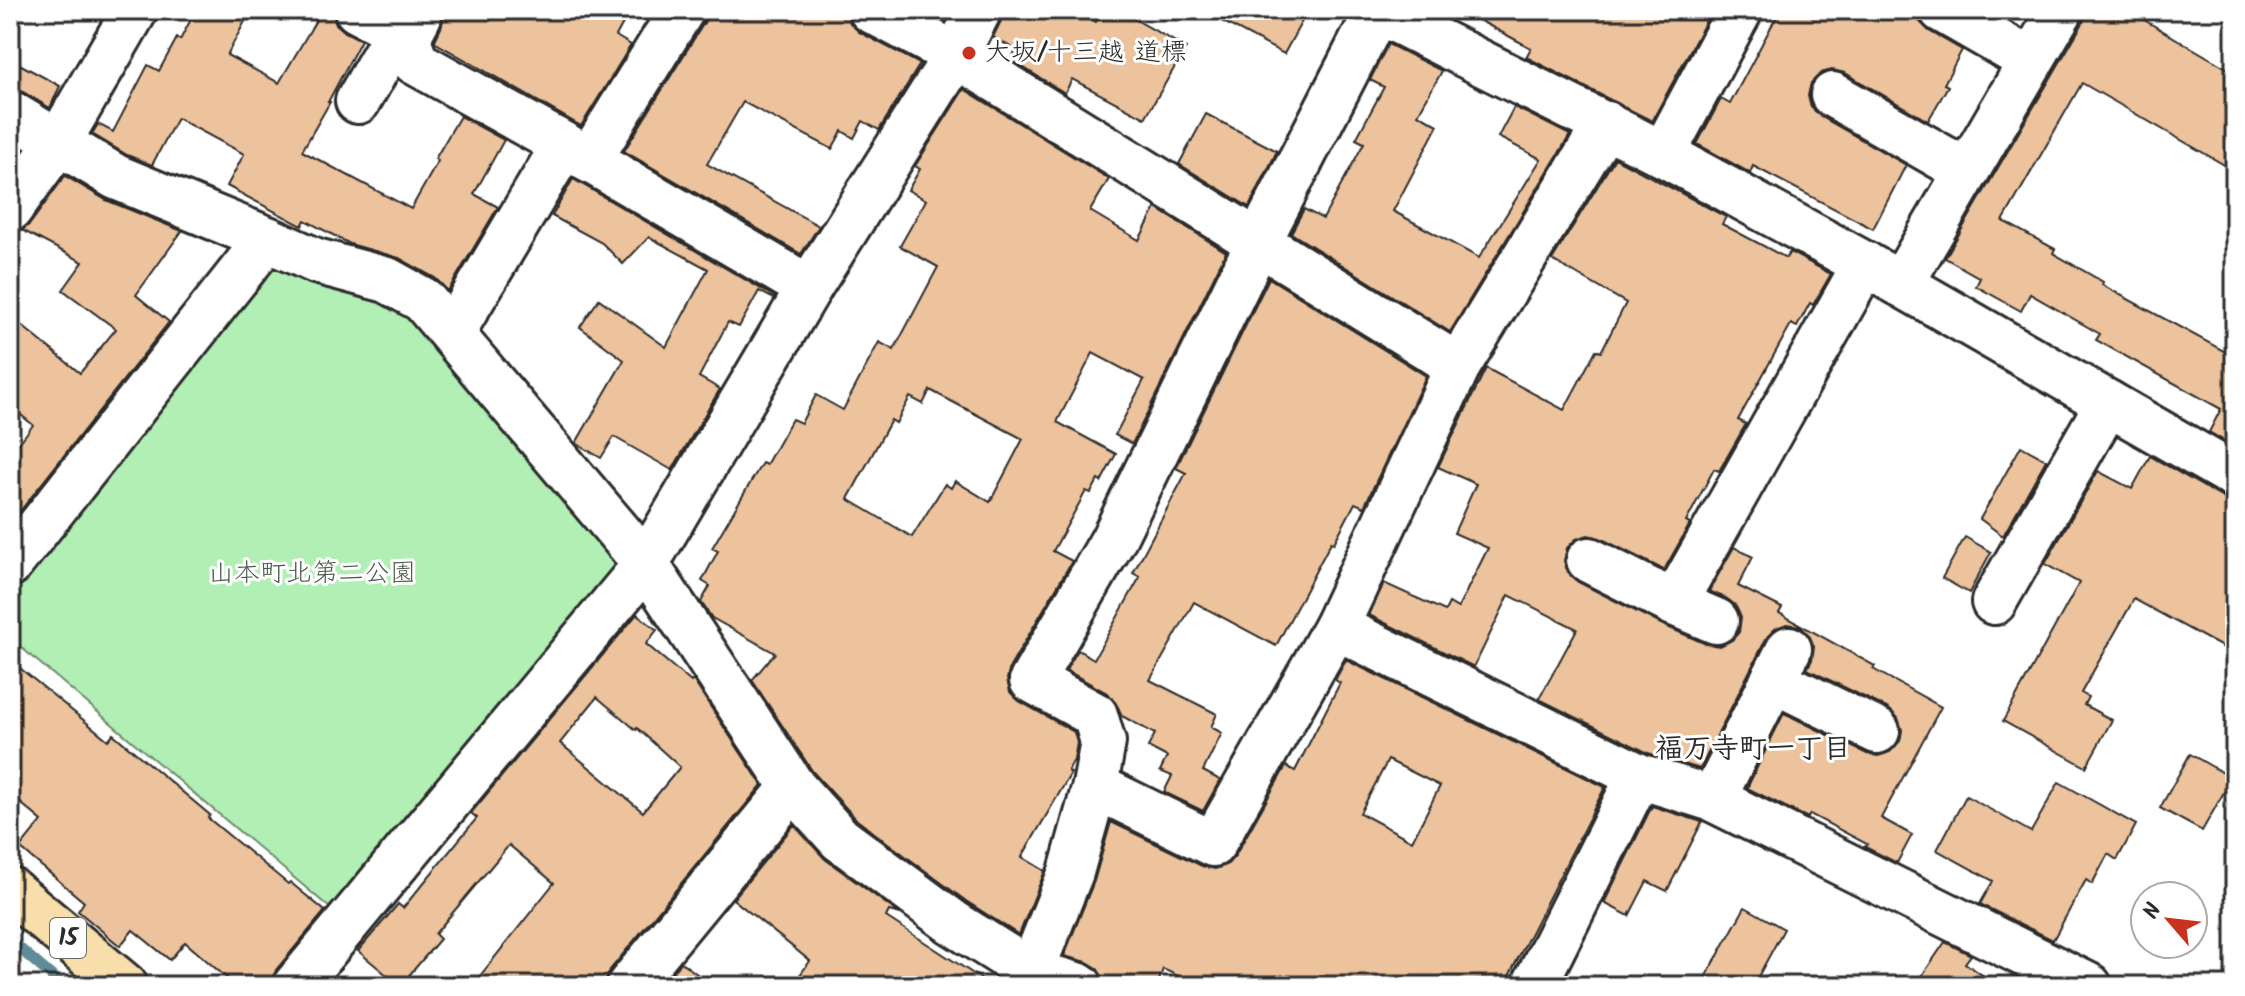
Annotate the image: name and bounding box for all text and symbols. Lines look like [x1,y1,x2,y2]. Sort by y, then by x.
place label: 大坂/十三越 道標 [985,32,1187,74]
marker: 大坂/十三越 道標 [960,44,978,62]
park label: 山本町北第二公園 [208,553,416,595]
district label: 福万寺町一丁目 [1655,727,1851,772]
north arrow [2129,880,2209,960]
text: N [2135,897,2172,926]
road number: 15 [50,918,86,958]

